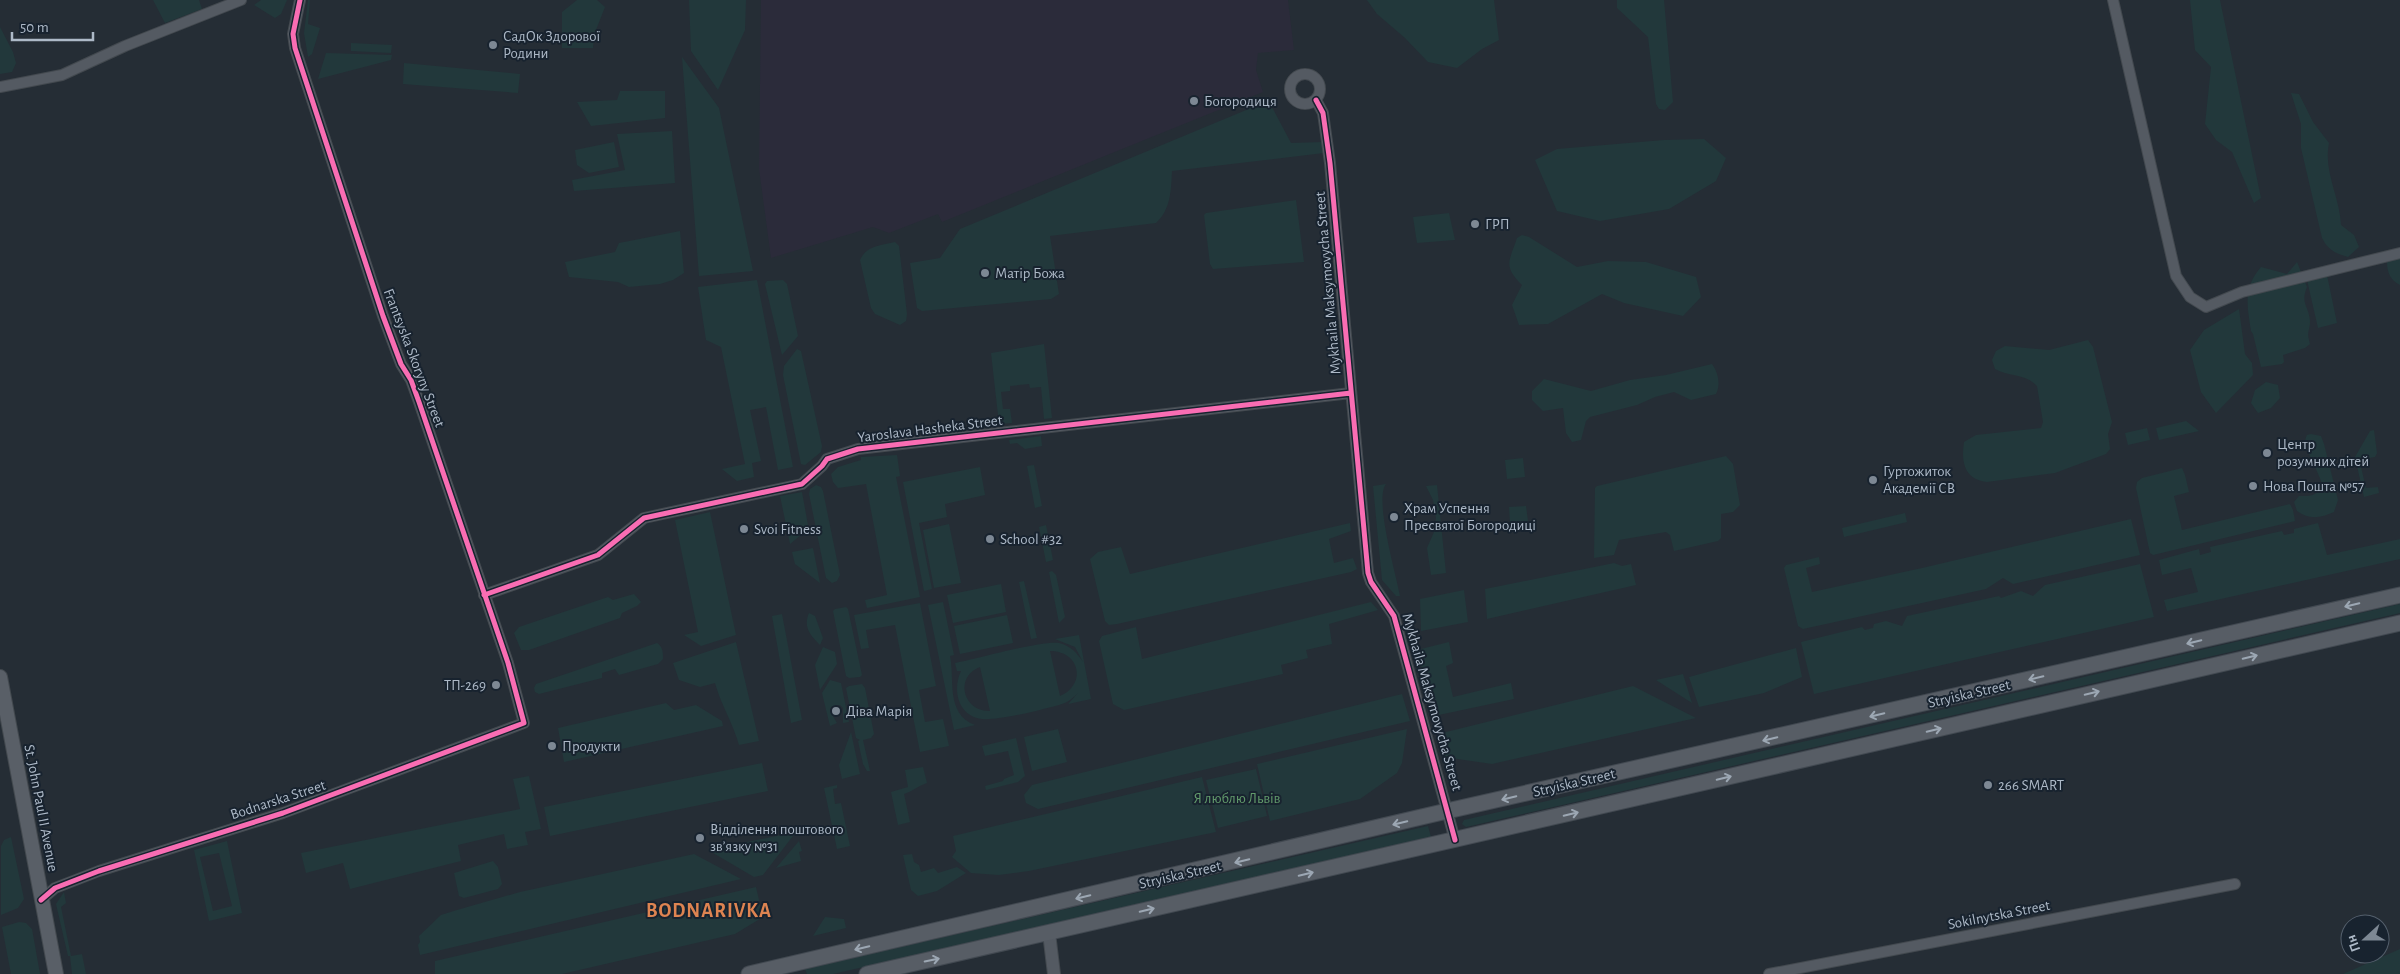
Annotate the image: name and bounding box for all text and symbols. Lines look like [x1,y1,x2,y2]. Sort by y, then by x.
scale bar [12,10,94,42]
text: 50 m [20,20,49,35]
place label: СадОк Здорової Родини [503,29,600,61]
marker: СадОк Здорової Родини [487,39,499,51]
place label: Богородиця [1204,94,1277,109]
marker: Богородиця [1188,95,1200,107]
street label: Mykhaila Maksymovycha Street [1313,191,1343,375]
place label: ГРП [1485,217,1510,232]
marker: ГРП [1469,218,1481,230]
place label: Матір Божа [995,266,1065,281]
marker: Матір Божа [979,267,991,279]
street label: Frantsyska Skoryny Street [381,287,447,430]
street label: Yaroslava Hasheka Street [857,413,1004,445]
place label: Центр розумних дітей [2277,437,2369,469]
marker: Центр розумних дітей [2261,447,2273,459]
place label: Гуртожиток Академії СВ [1883,464,1955,496]
marker: Гуртожиток Академії СВ [1867,474,1879,486]
place label: Нова Пошта №57 [2263,479,2364,494]
marker: Нова Пошта №57 [2247,480,2259,492]
place label: Храм Успення Пресвятої Богородиці [1404,501,1536,533]
marker: Храм Успення Пресвятої Богородиці [1388,511,1400,523]
place label: Svoi Fitness [754,522,821,537]
marker: Svoi Fitness [738,523,750,535]
place label: School #32 [1000,532,1062,547]
marker: School #32 [984,533,996,545]
one-way arrow [2345,601,2361,611]
street label: Mykhaila Maksymovycha Street [1399,612,1465,793]
one-way arrow [2187,638,2203,647]
one-way arrow [2242,652,2258,661]
one-way arrow [2028,674,2044,683]
street label: Stryiska Street [1927,677,2012,711]
place label: ТП-269 [444,678,486,693]
marker: ТП-269 [490,679,502,691]
one-way arrow [2084,688,2100,697]
place label: Діва Марія [846,704,912,719]
marker: Діва Марія [830,705,842,717]
one-way arrow [1870,711,1886,720]
one-way arrow [1925,725,1941,734]
one-way arrow [1763,735,1779,744]
place label: Продукти [562,739,621,754]
marker: Продукти [546,740,558,752]
street label: St. John Paul II Avenue [21,743,61,873]
street label: Stryiska Street [1532,766,1617,800]
one-way arrow [1715,773,1731,782]
street label: Bodnarska Street [229,777,328,822]
place label: 266 SMART [1998,778,2065,793]
marker: 266 SMART [1982,779,1994,791]
park label: Я люблю Львів [1193,791,1281,806]
one-way arrow [1502,793,1518,803]
one-way arrow [1562,809,1578,818]
one-way arrow [1392,819,1408,829]
place label: Відділення поштового зв’язку №31 [710,822,844,854]
marker: Відділення поштового зв’язку №31 [694,832,706,844]
one-way arrow [1234,856,1250,866]
street label: Stryiska Street [1138,858,1223,892]
one-way arrow [1297,869,1313,878]
one-way arrow [1076,893,1092,902]
street label: Sokilnytska Street [1947,898,2052,932]
district label: BODNARIVKA [646,901,772,921]
one-way arrow [1139,905,1155,914]
north arrow [2340,914,2390,964]
text: Пн [2344,933,2363,954]
one-way arrow [855,944,871,953]
one-way arrow [923,955,939,964]

